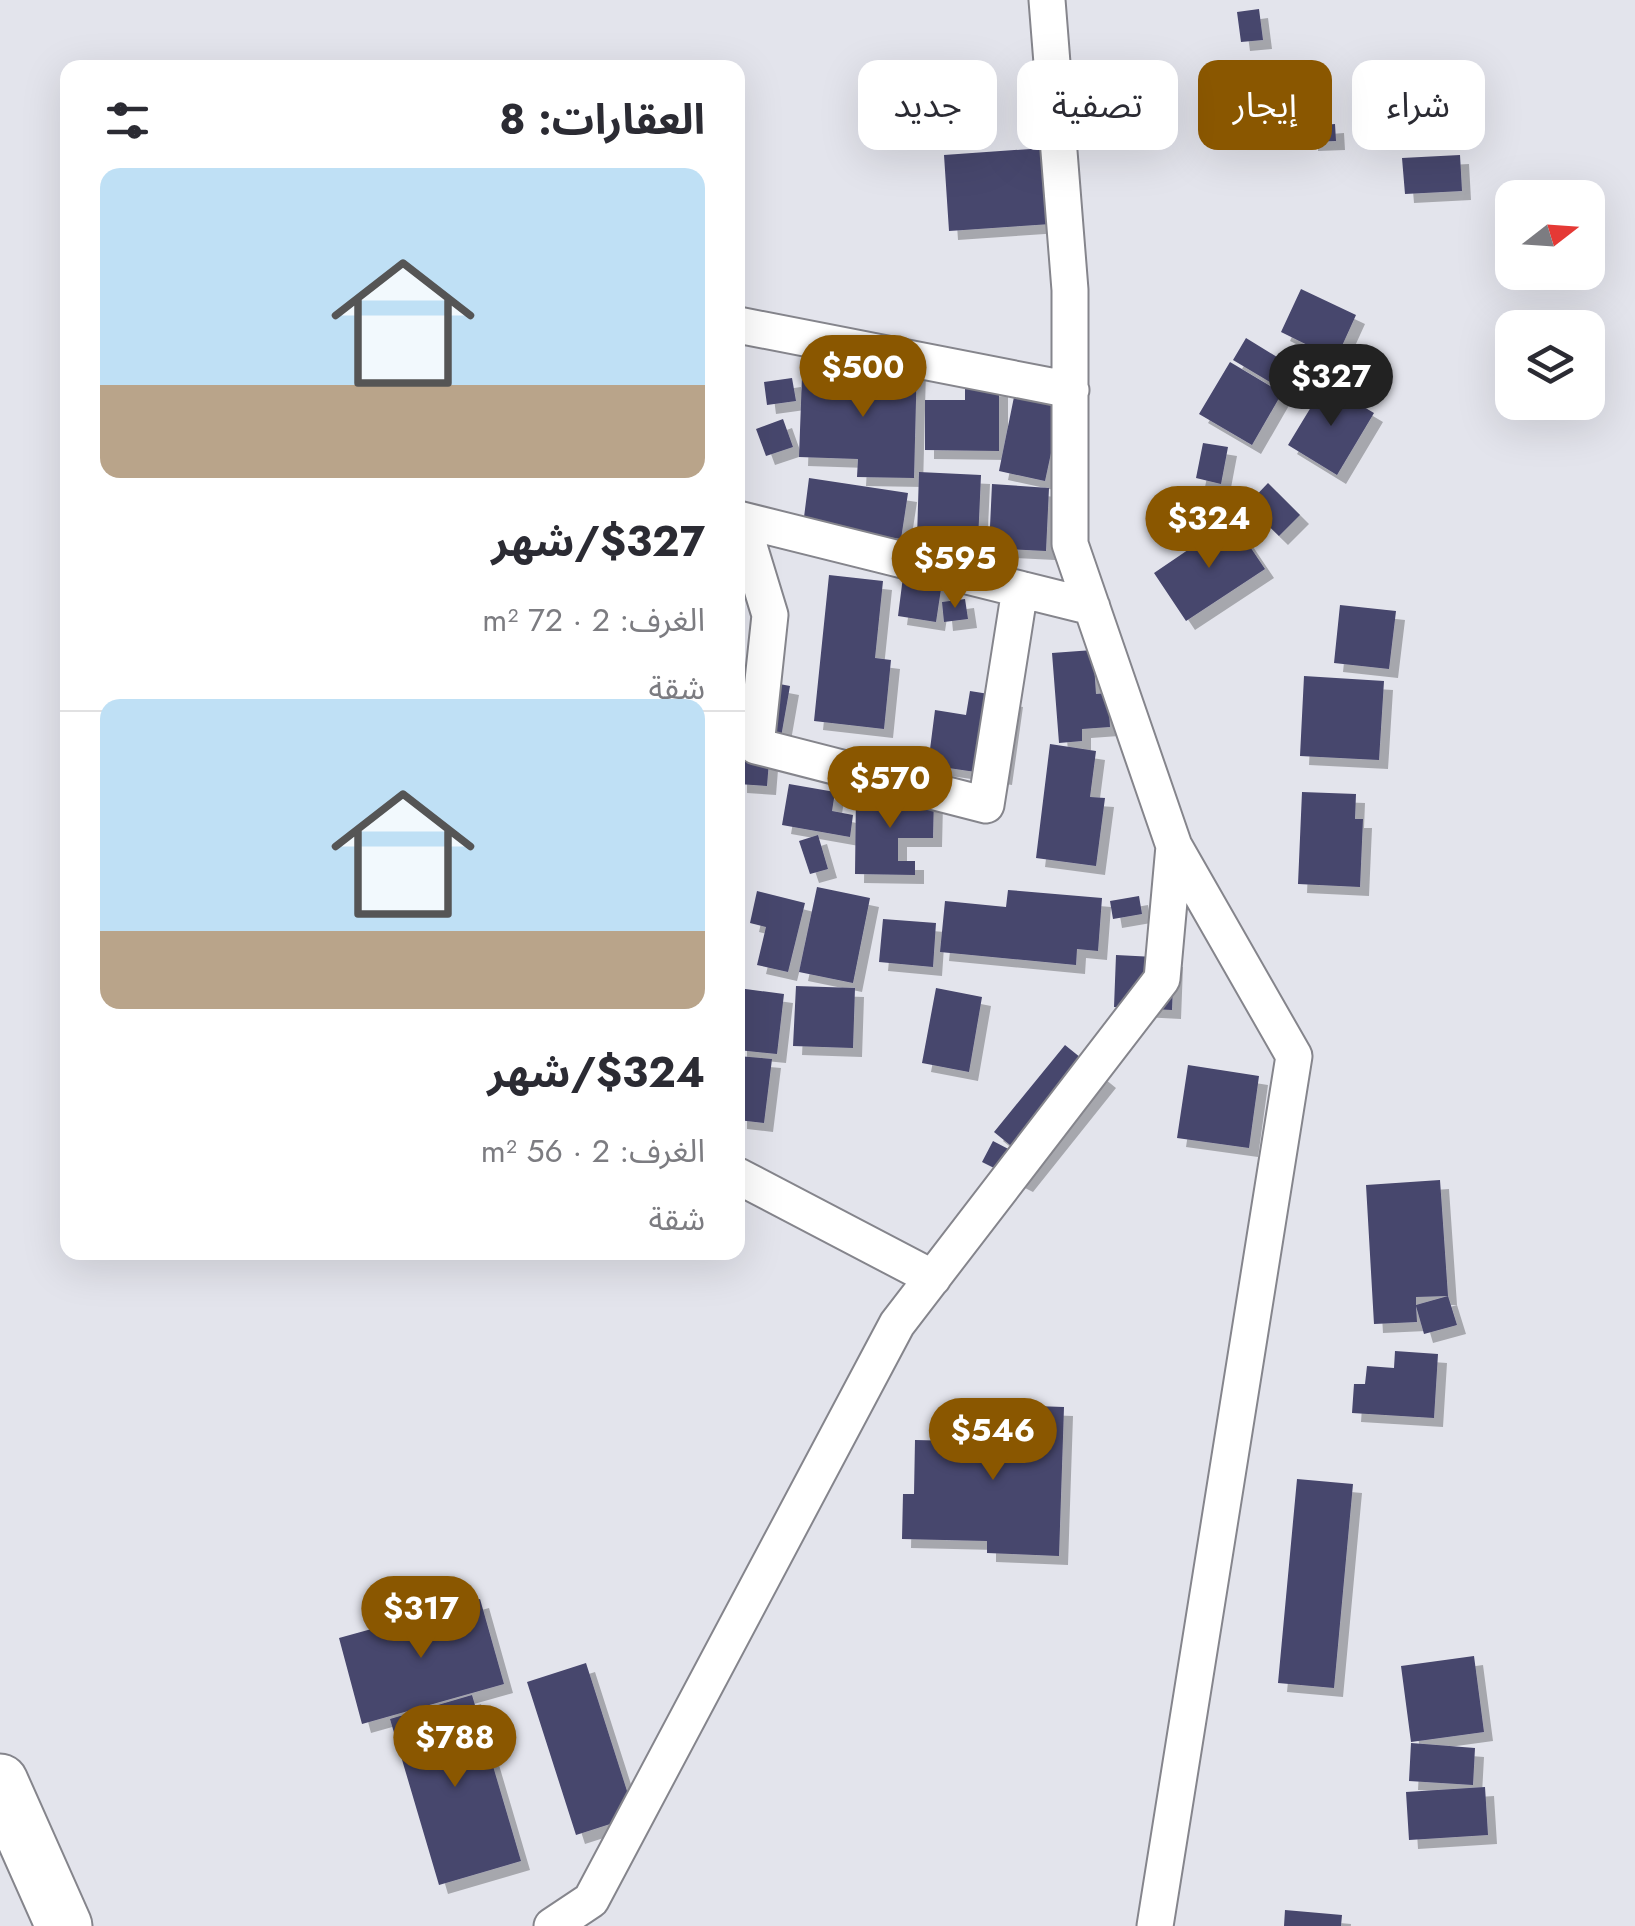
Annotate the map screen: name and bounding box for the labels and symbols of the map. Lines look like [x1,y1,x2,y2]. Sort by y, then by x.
north arrow [1495,180,1605,290]
pin: $500 [804,335,922,420]
pin: $327 [1272,344,1390,429]
pin: $324 [1150,486,1268,571]
pin: $595 [896,526,1014,611]
pin: $570 [831,746,949,831]
pin: $546 [934,1398,1052,1483]
pin: $317 [362,1576,480,1661]
pin: $788 [396,1705,514,1790]

